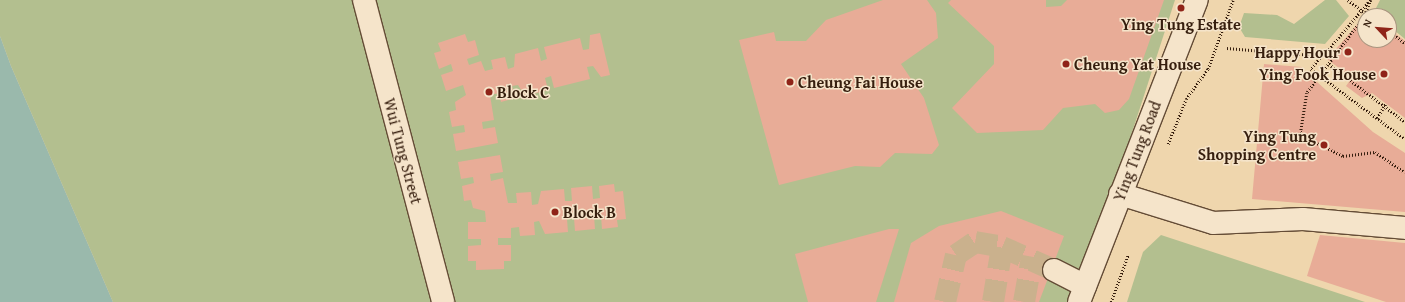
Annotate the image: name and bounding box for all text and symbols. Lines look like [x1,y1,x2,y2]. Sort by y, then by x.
marker: Ying Tung Estate [1176,3,1186,13]
north arrow [1357,8,1397,48]
place label: Ying Tung Estate [1121,14,1241,34]
text: N [1358,16,1376,30]
place label: Happy Hour [1255,42,1340,62]
marker: Happy Hour [1343,47,1353,57]
place label: Cheung Yat House [1074,54,1201,74]
marker: Cheung Yat House [1061,59,1071,69]
place label: Ying Fook House [1259,64,1376,84]
marker: Ying Fook House [1379,69,1389,79]
place label: Cheung Fai House [798,72,923,92]
marker: Cheung Fai House [785,77,795,87]
place label: Block C [497,82,549,102]
marker: Block C [484,87,494,97]
street label: Wui Tung Street [380,96,426,206]
street label: Ying Tung Road [1109,98,1165,204]
place label: Ying Tung Shopping Centre [1198,126,1316,164]
marker: Ying Tung Shopping Centre [1319,140,1329,150]
place label: Block B [563,202,616,222]
marker: Block B [550,207,560,217]

